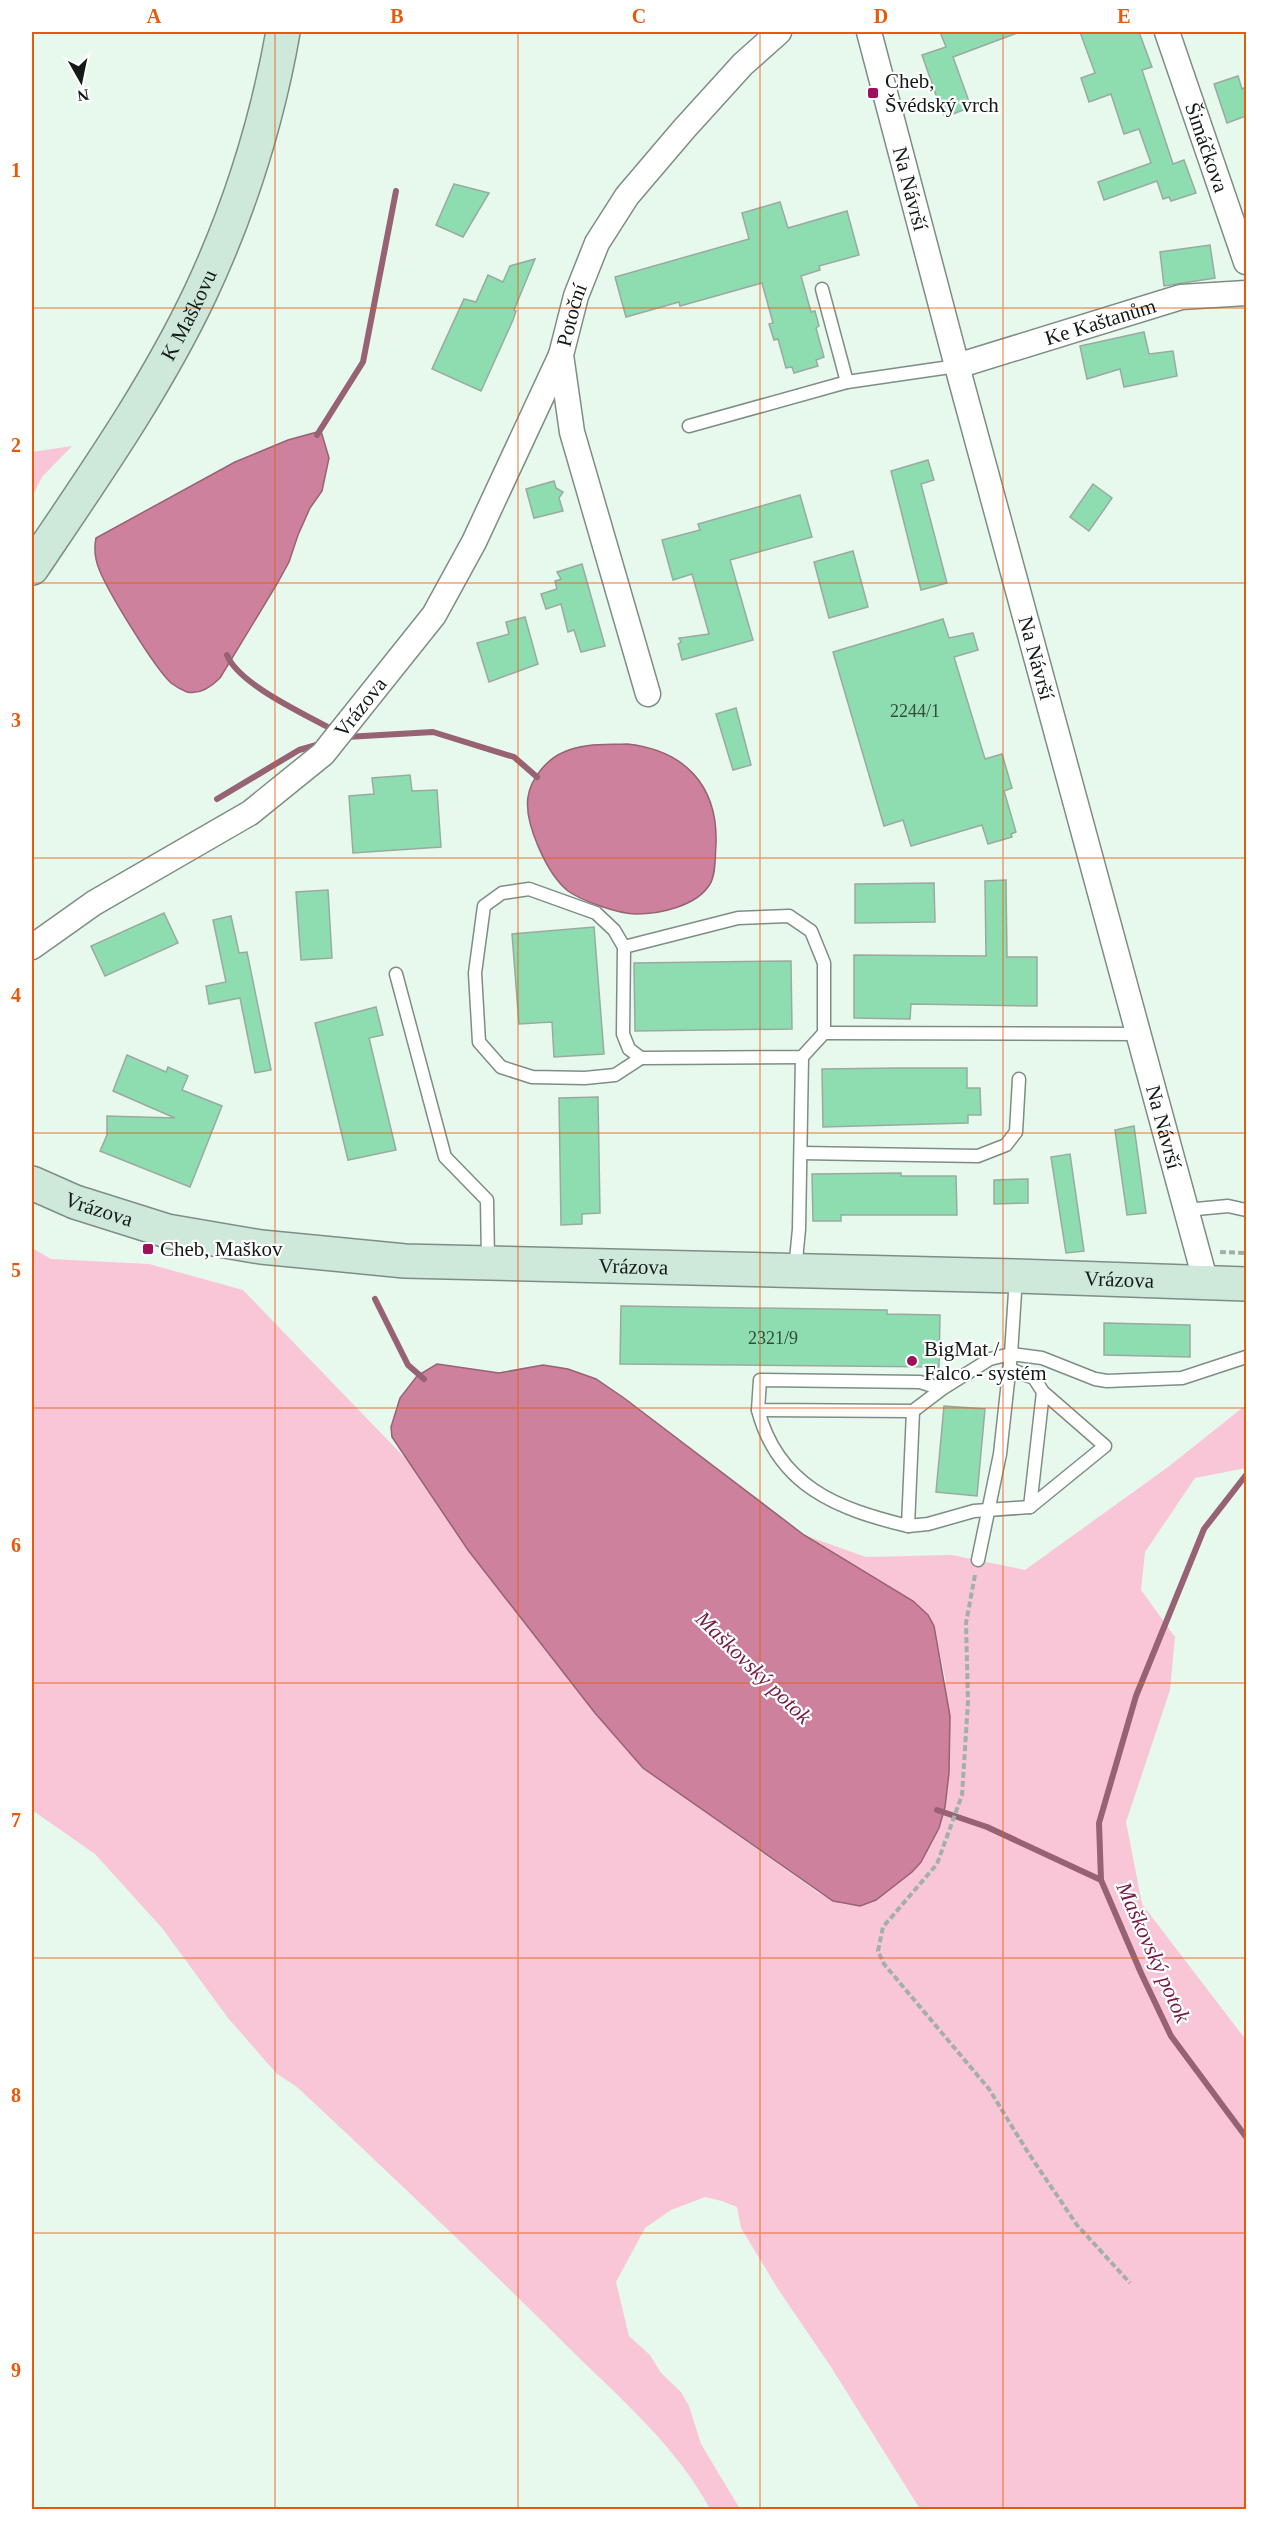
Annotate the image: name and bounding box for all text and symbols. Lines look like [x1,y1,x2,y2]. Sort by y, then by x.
text: A [147,5,162,27]
text: B [390,5,404,27]
text: C [632,5,646,27]
text: D [874,5,888,27]
text: E [1117,5,1131,27]
north arrow [51,51,111,111]
place label: Cheb, Švédský vrch [885,69,999,117]
text: N [76,86,90,105]
marker: Cheb, Švédský vrch [866,86,880,100]
street label: Šimáčkova [1180,99,1233,196]
street label: Na Návrší [888,144,933,233]
text: 1 [11,159,21,181]
street label: K Maškovu [156,265,222,365]
street label: Potoční [552,280,592,349]
street label: Ke Kaštanům [1042,293,1159,350]
text: 2 [11,434,21,456]
street label: Na Návrší [1013,613,1059,703]
street label: Vrázova [329,672,392,742]
house number: 2244/1 [890,701,940,721]
text: 3 [11,709,21,731]
text: 4 [11,984,21,1006]
street label: Na Návrší [1141,1083,1187,1172]
street label: Vrázova [61,1187,136,1232]
place label: Cheb, Maškov [160,1237,283,1261]
marker: Cheb, Maškov [141,1242,155,1256]
street label: Vrázova [598,1254,669,1279]
text: 5 [11,1259,21,1281]
street label: Vrázova [1084,1266,1155,1293]
house number: 2321/9 [748,1328,798,1348]
place label: BigMat / Falco - systém [924,1337,1046,1385]
marker: BigMat / Falco - systém [905,1354,919,1368]
text: 6 [11,1534,21,1556]
water label: Maškovský potok [690,1605,817,1730]
text: 7 [11,1809,21,1831]
water label: Maškovský potok [1111,1877,1196,2027]
text: 8 [11,2084,21,2106]
text: 9 [11,2359,21,2381]

